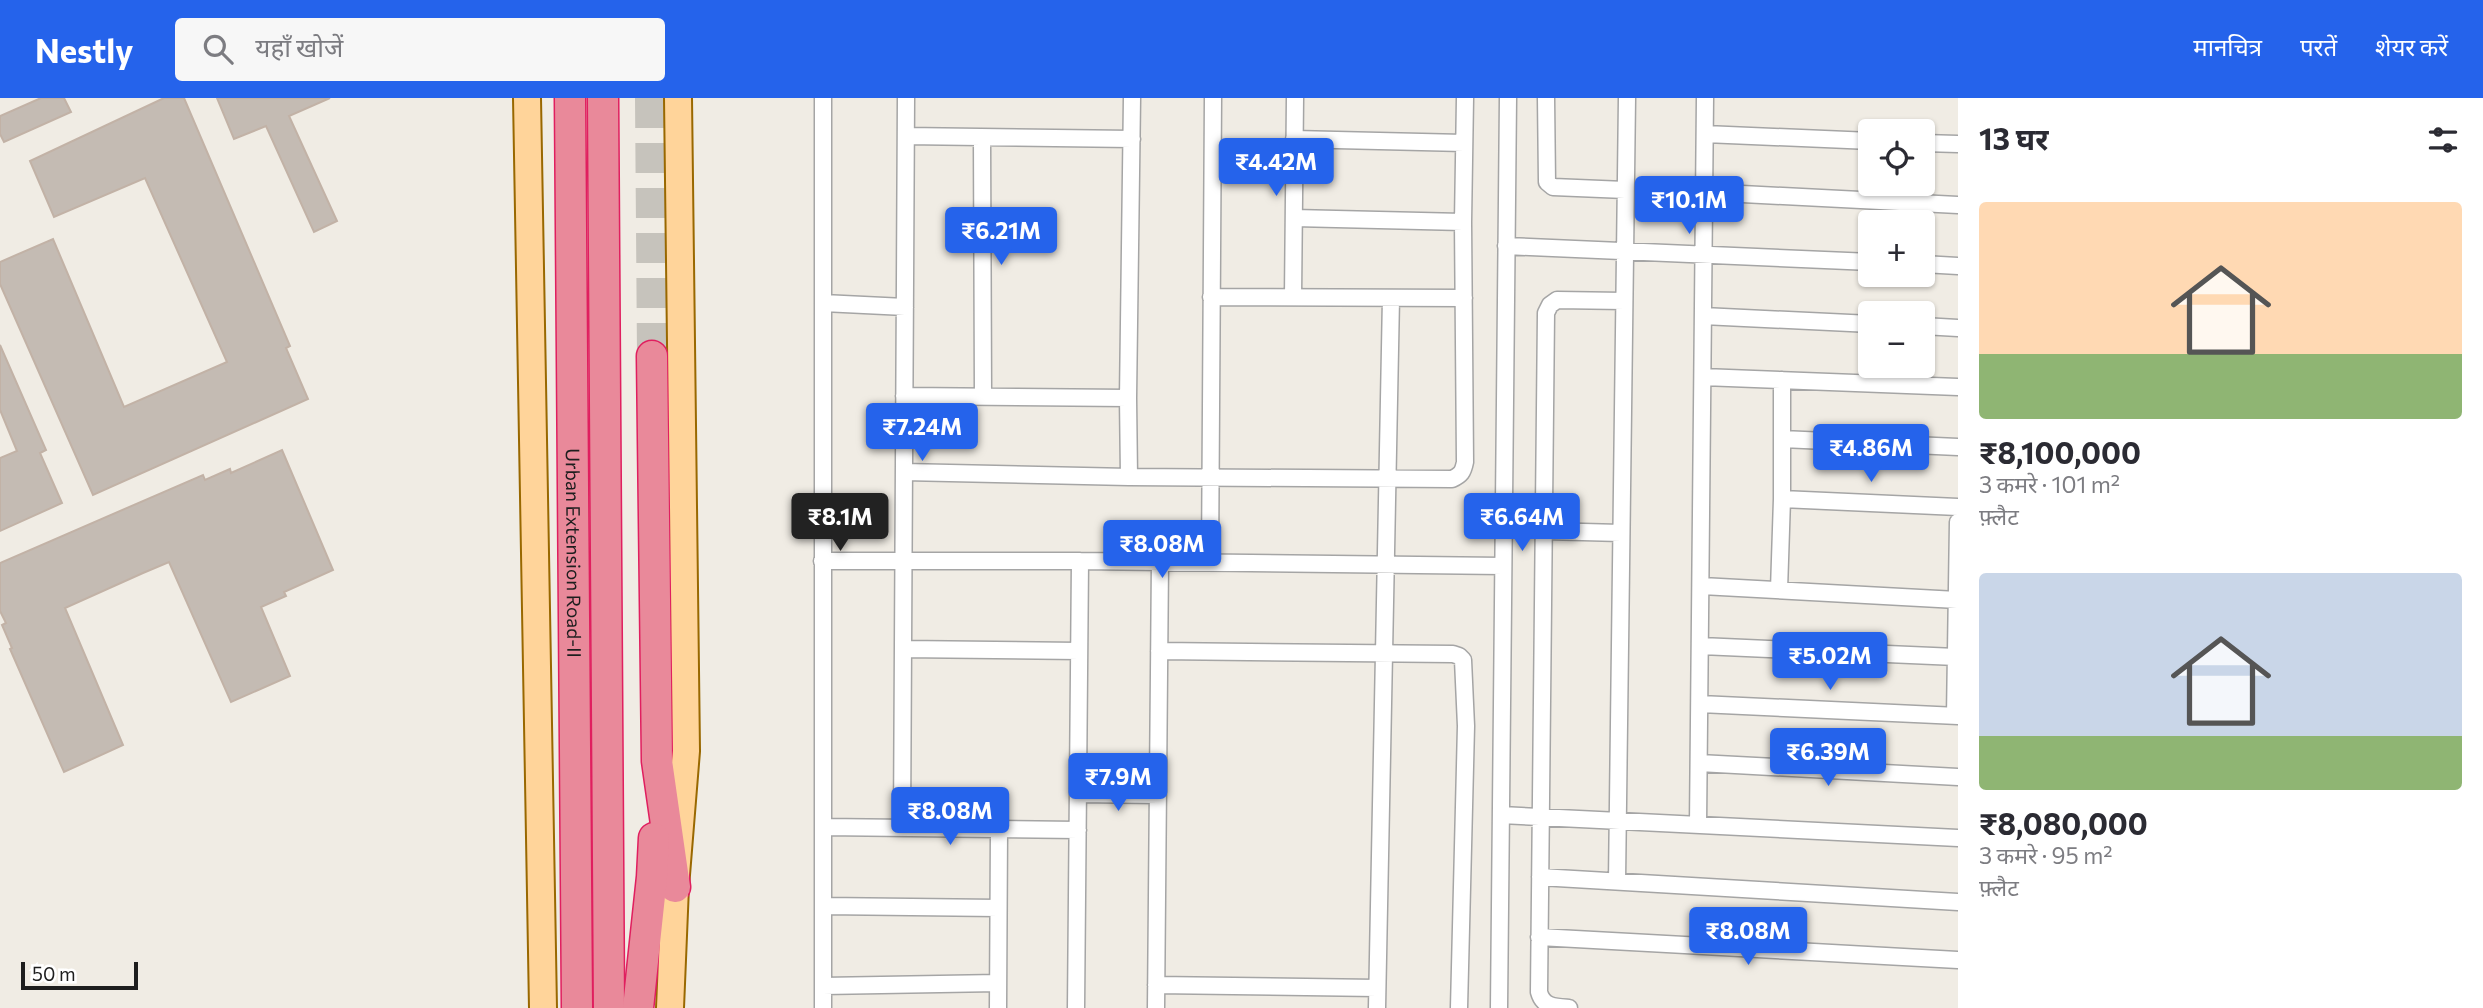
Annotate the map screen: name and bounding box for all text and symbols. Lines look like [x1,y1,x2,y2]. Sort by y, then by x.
search box [175,18,665,81]
text: Nestly [35,29,133,70]
icon: search [199,30,237,68]
text: यहाँ खोजें [255,31,343,62]
text: मानचित्र [2193,32,2262,61]
text: परतें [2300,32,2337,61]
text: शेयर करें [2375,32,2448,61]
map controls [1858,119,1935,378]
button: locate [1858,119,1935,196]
text: 13 घर [1979,119,2048,156]
icon: filters [2424,121,2462,159]
pin: ₹4.42M [1219,139,1333,198]
text: ₹4.42M [1235,147,1317,175]
pin: ₹10.1M [1632,176,1746,236]
text: ₹10.1M [1651,185,1727,213]
pin: ₹6.21M [944,208,1058,267]
button: + [1858,210,1935,287]
text: ₹6.21M [961,216,1041,244]
icon: home [2158,247,2284,373]
button: − [1858,301,1935,378]
pin: ₹7.24M [865,404,979,463]
text: ₹7.24M [882,412,962,440]
pin: ₹4.86M [1814,424,1928,484]
text: ₹4.86M [1829,433,1913,461]
text: ₹8,100,000 [1979,433,2141,470]
street label: Urban Extension Road-II [562,448,586,658]
text: 3 कमरे · 101 m² [1979,470,2120,498]
pin: ₹8.1M [791,494,889,553]
pin: ₹6.64M [1465,494,1579,553]
text: ₹8.1M [807,502,873,530]
text: ₹6.64M [1480,502,1564,530]
text: फ़्लैट [1979,502,2019,530]
pin: ₹8.08M [1105,520,1219,580]
text: ₹8.08M [1119,529,1205,557]
icon: home [2158,618,2284,744]
pin: ₹5.02M [1773,632,1887,692]
text: ₹5.02M [1788,641,1872,669]
pin: ₹6.39M [1771,728,1885,788]
text: ₹6.39M [1786,737,1870,765]
pin: ₹7.9M [1069,754,1167,813]
text: ₹7.9M [1084,762,1152,790]
pin: ₹8.08M [893,788,1007,847]
text: ₹8.08M [907,796,993,824]
text: ₹8,080,000 [1979,804,2148,841]
text: 3 कमरे · 95 m² [1979,841,2112,869]
text: फ़्लैट [1979,873,2019,901]
pin: ₹8.08M [1691,908,1805,967]
text: ₹8.08M [1705,916,1791,944]
scale bar [21,959,138,991]
text: 50 m [32,962,76,985]

